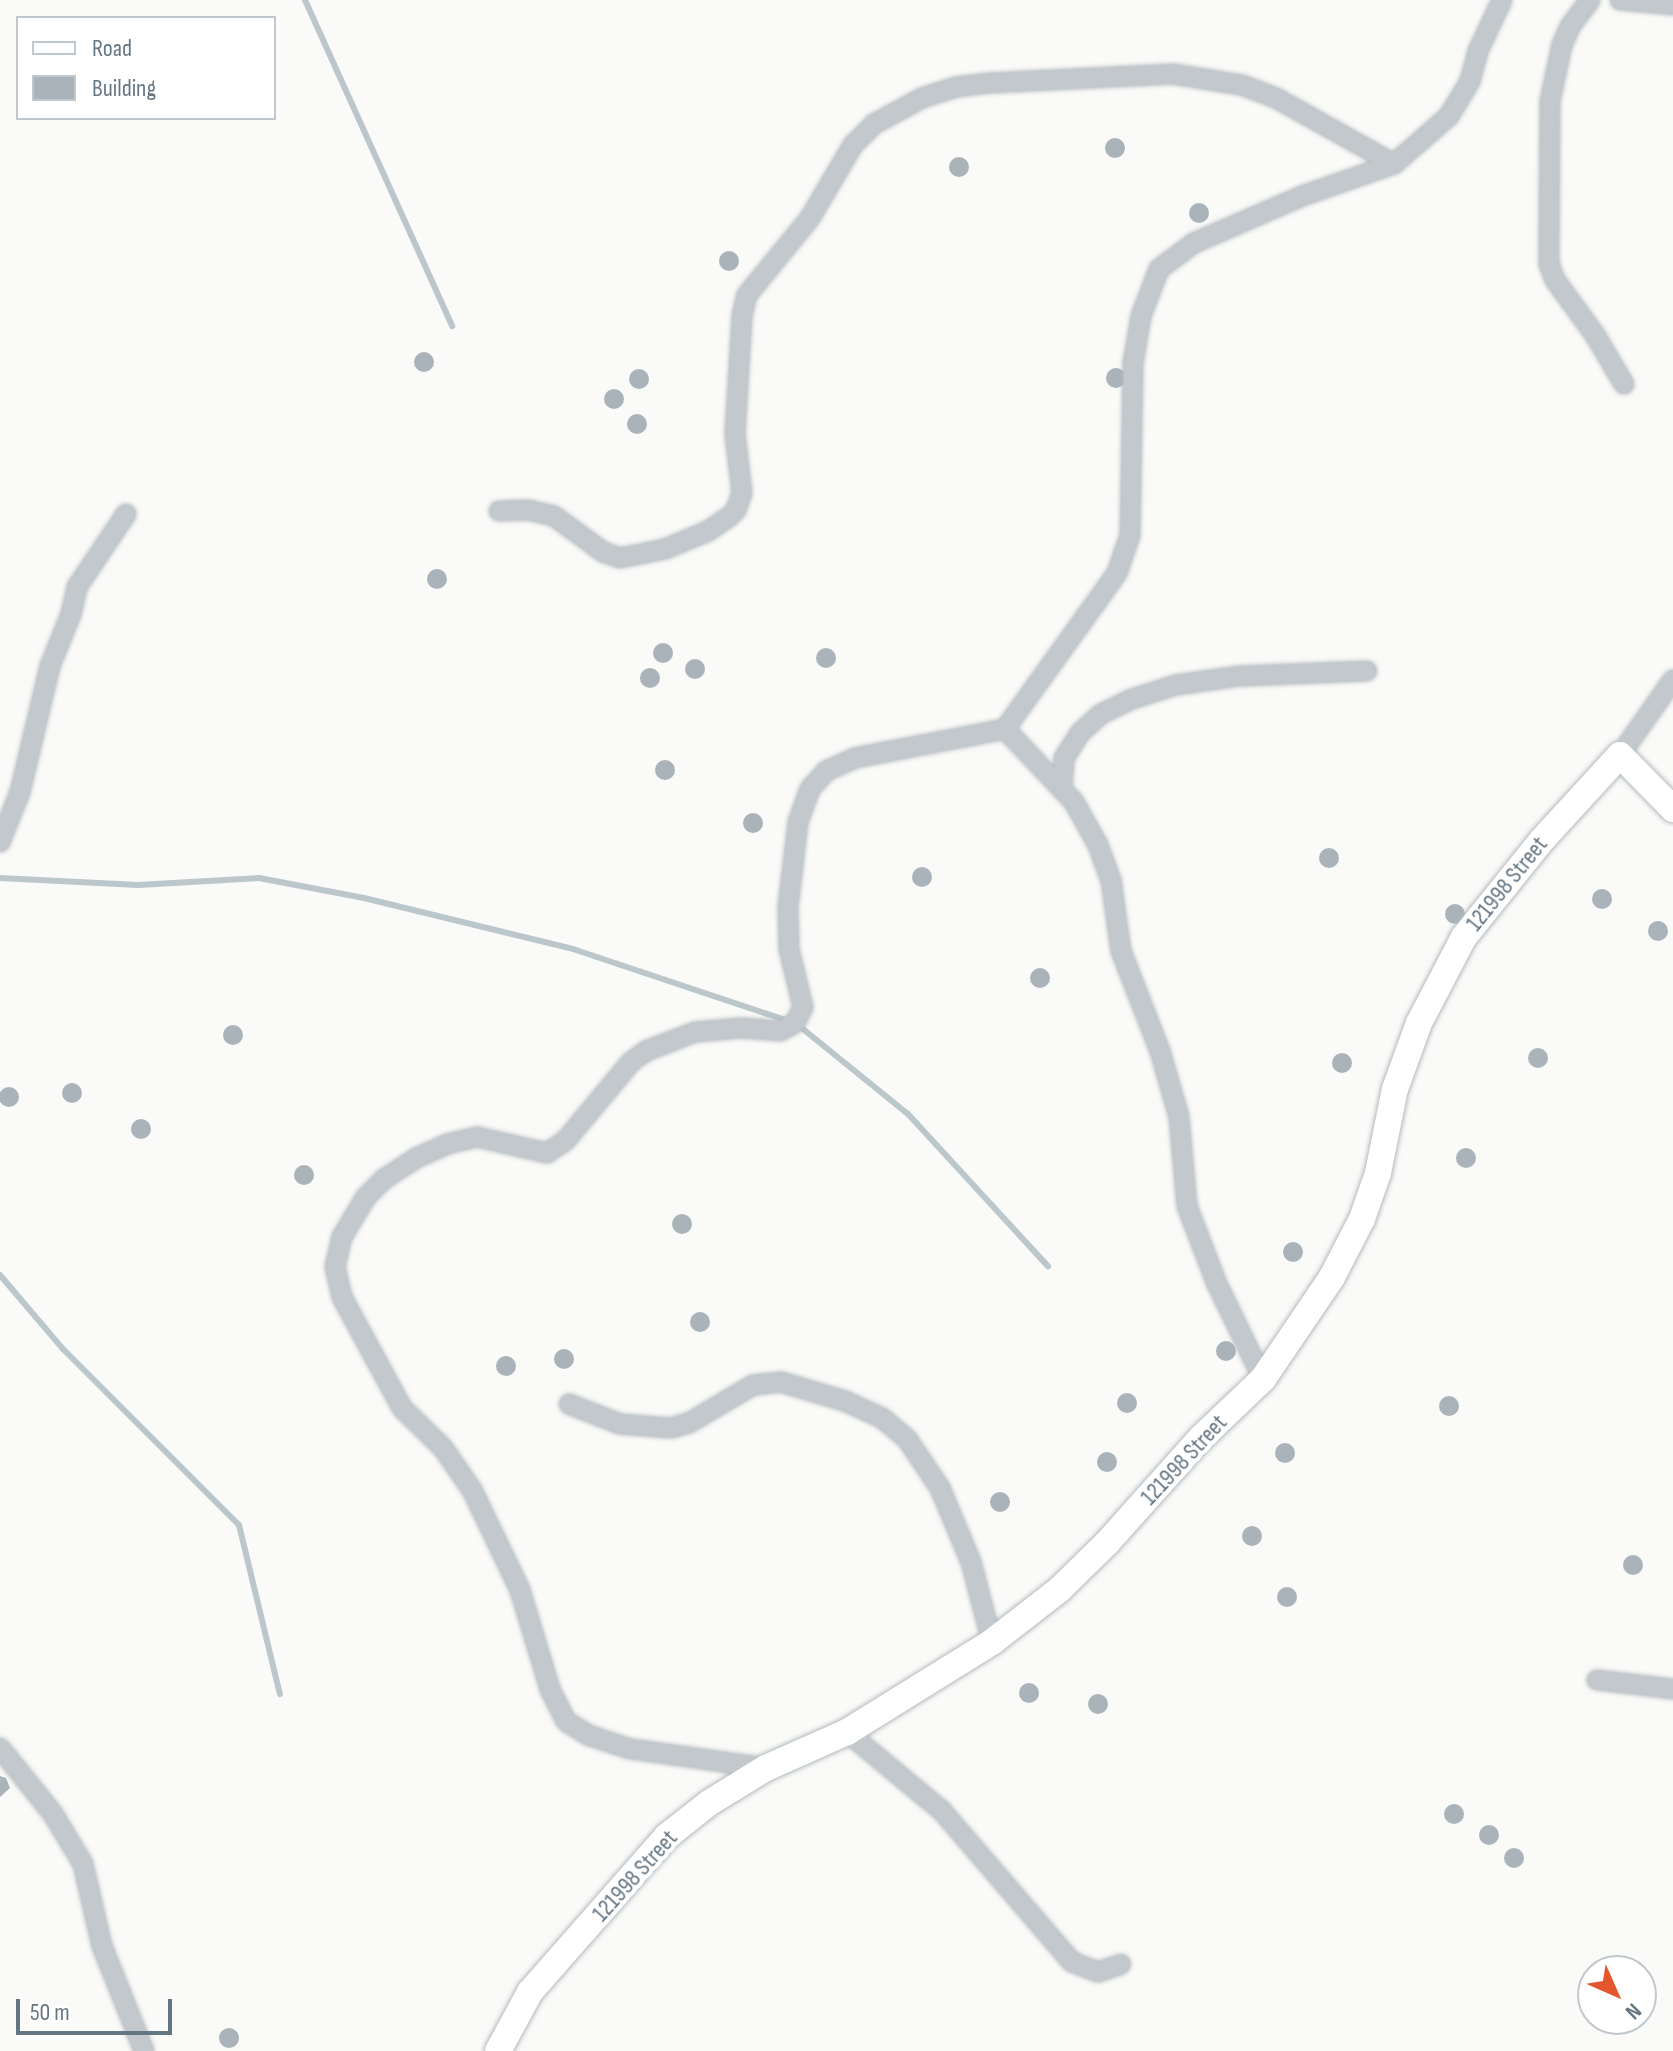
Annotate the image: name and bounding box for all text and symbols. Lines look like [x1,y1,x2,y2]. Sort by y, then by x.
legend [16,16,276,120]
text: Road [92,34,132,63]
text: Building [92,74,156,103]
street label: 121998 Street [1460,831,1554,937]
street label: 121998 Street [1135,1409,1233,1511]
street label: 121998 Street [586,1824,684,1928]
north arrow [1577,1955,1657,2035]
scale bar [20,1983,176,2033]
text: N [1619,1997,1647,2025]
text: 50 m [30,1998,70,2027]

